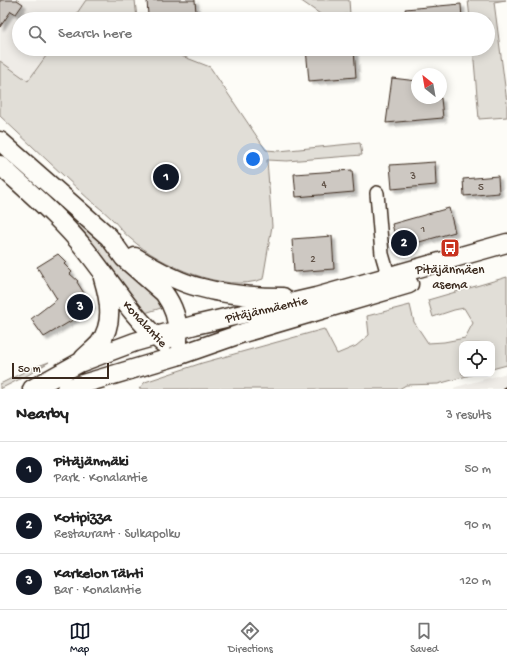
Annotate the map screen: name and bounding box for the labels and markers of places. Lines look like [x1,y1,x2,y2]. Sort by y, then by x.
pin: 1 [153,162,179,192]
pin: 2 [391,228,417,258]
bus stop icon: Pitäjänmäen asema [439,237,461,259]
place label: Pitäjänmäen asema [414,263,485,293]
pin: 3 [67,292,93,322]

